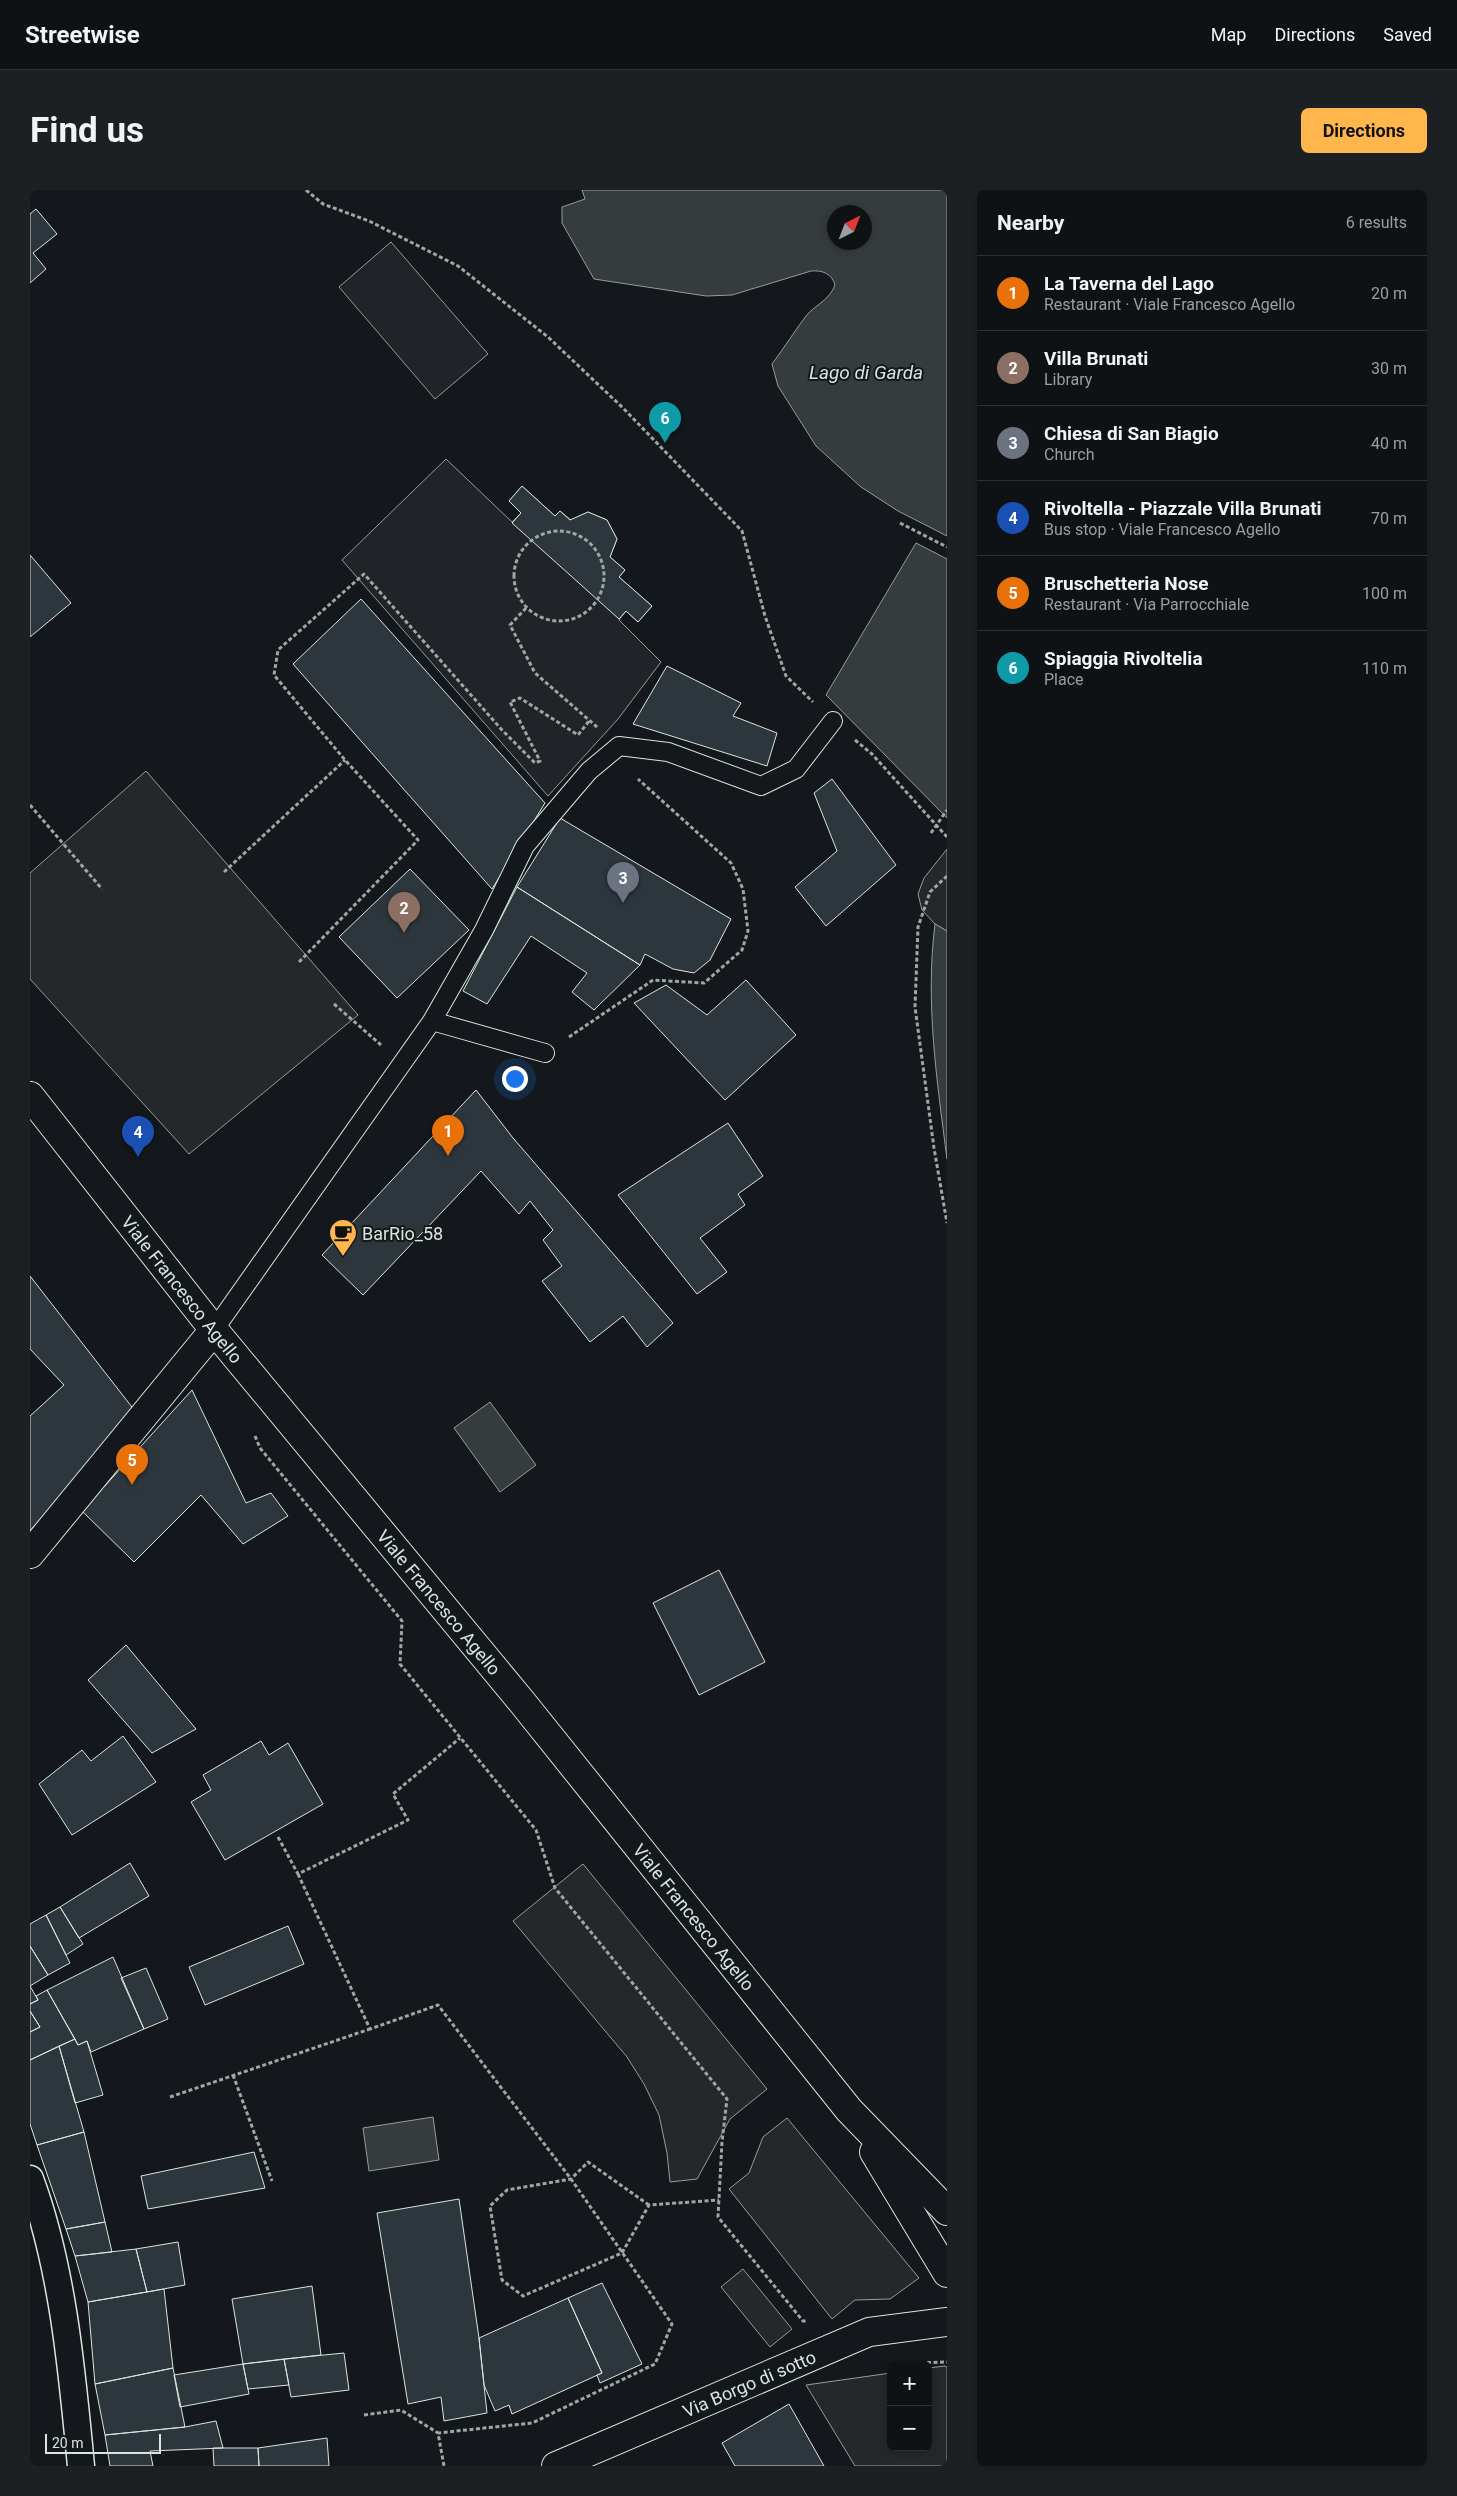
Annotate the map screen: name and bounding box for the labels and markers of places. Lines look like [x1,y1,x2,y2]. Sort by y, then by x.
pin: 6 [649,402,681,443]
pin: 3 [607,862,639,903]
pin: 2 [388,892,420,933]
pin: 1 [432,1115,464,1156]
pin: 4 [122,1116,154,1157]
cafe icon: BarRio_58 [328,1218,358,1257]
place label: BarRio_58 [362,1223,443,1244]
pin: 5 [116,1444,148,1485]

